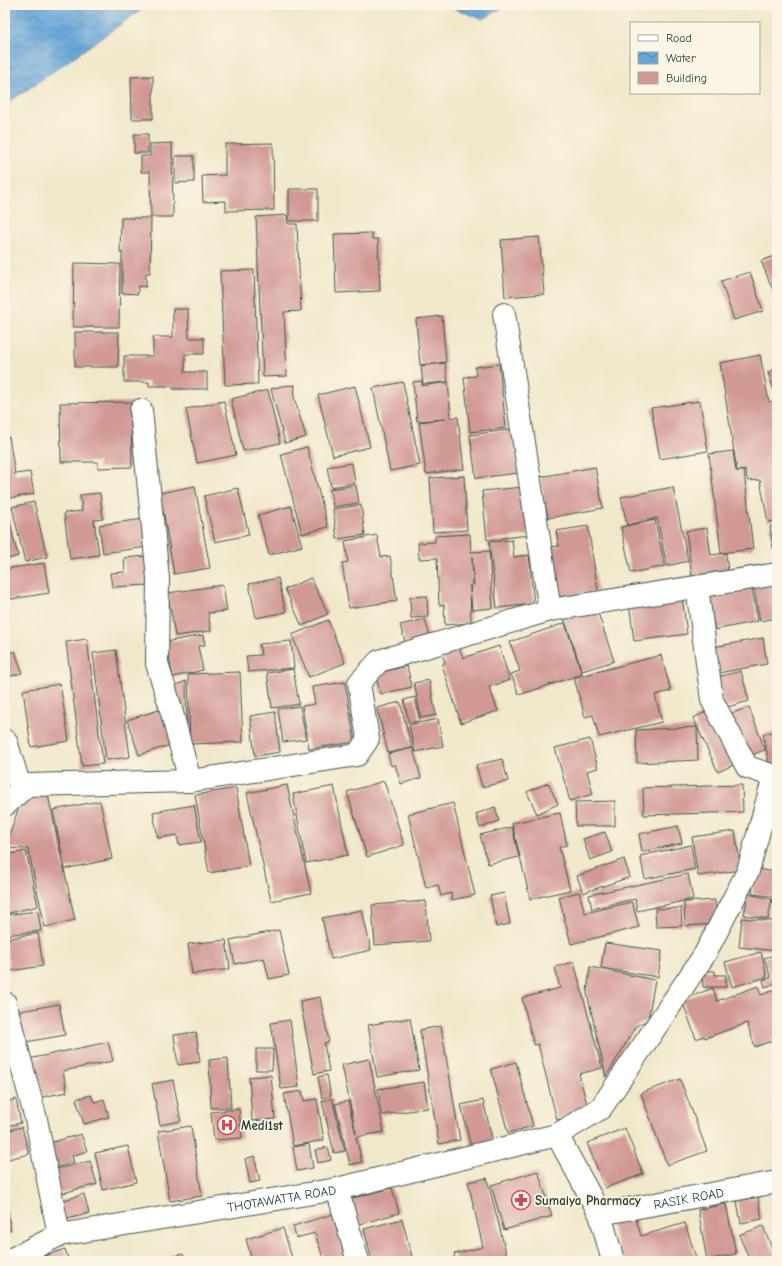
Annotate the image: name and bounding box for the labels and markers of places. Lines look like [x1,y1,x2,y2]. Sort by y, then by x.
hospital icon: Medi1st [216,1114,238,1136]
place label: Medi1st [241,1118,283,1133]
pharmacy icon: Sumaiya Pharmacy [510,1189,532,1211]
place label: Sumaiya Pharmacy [535,1193,641,1208]

